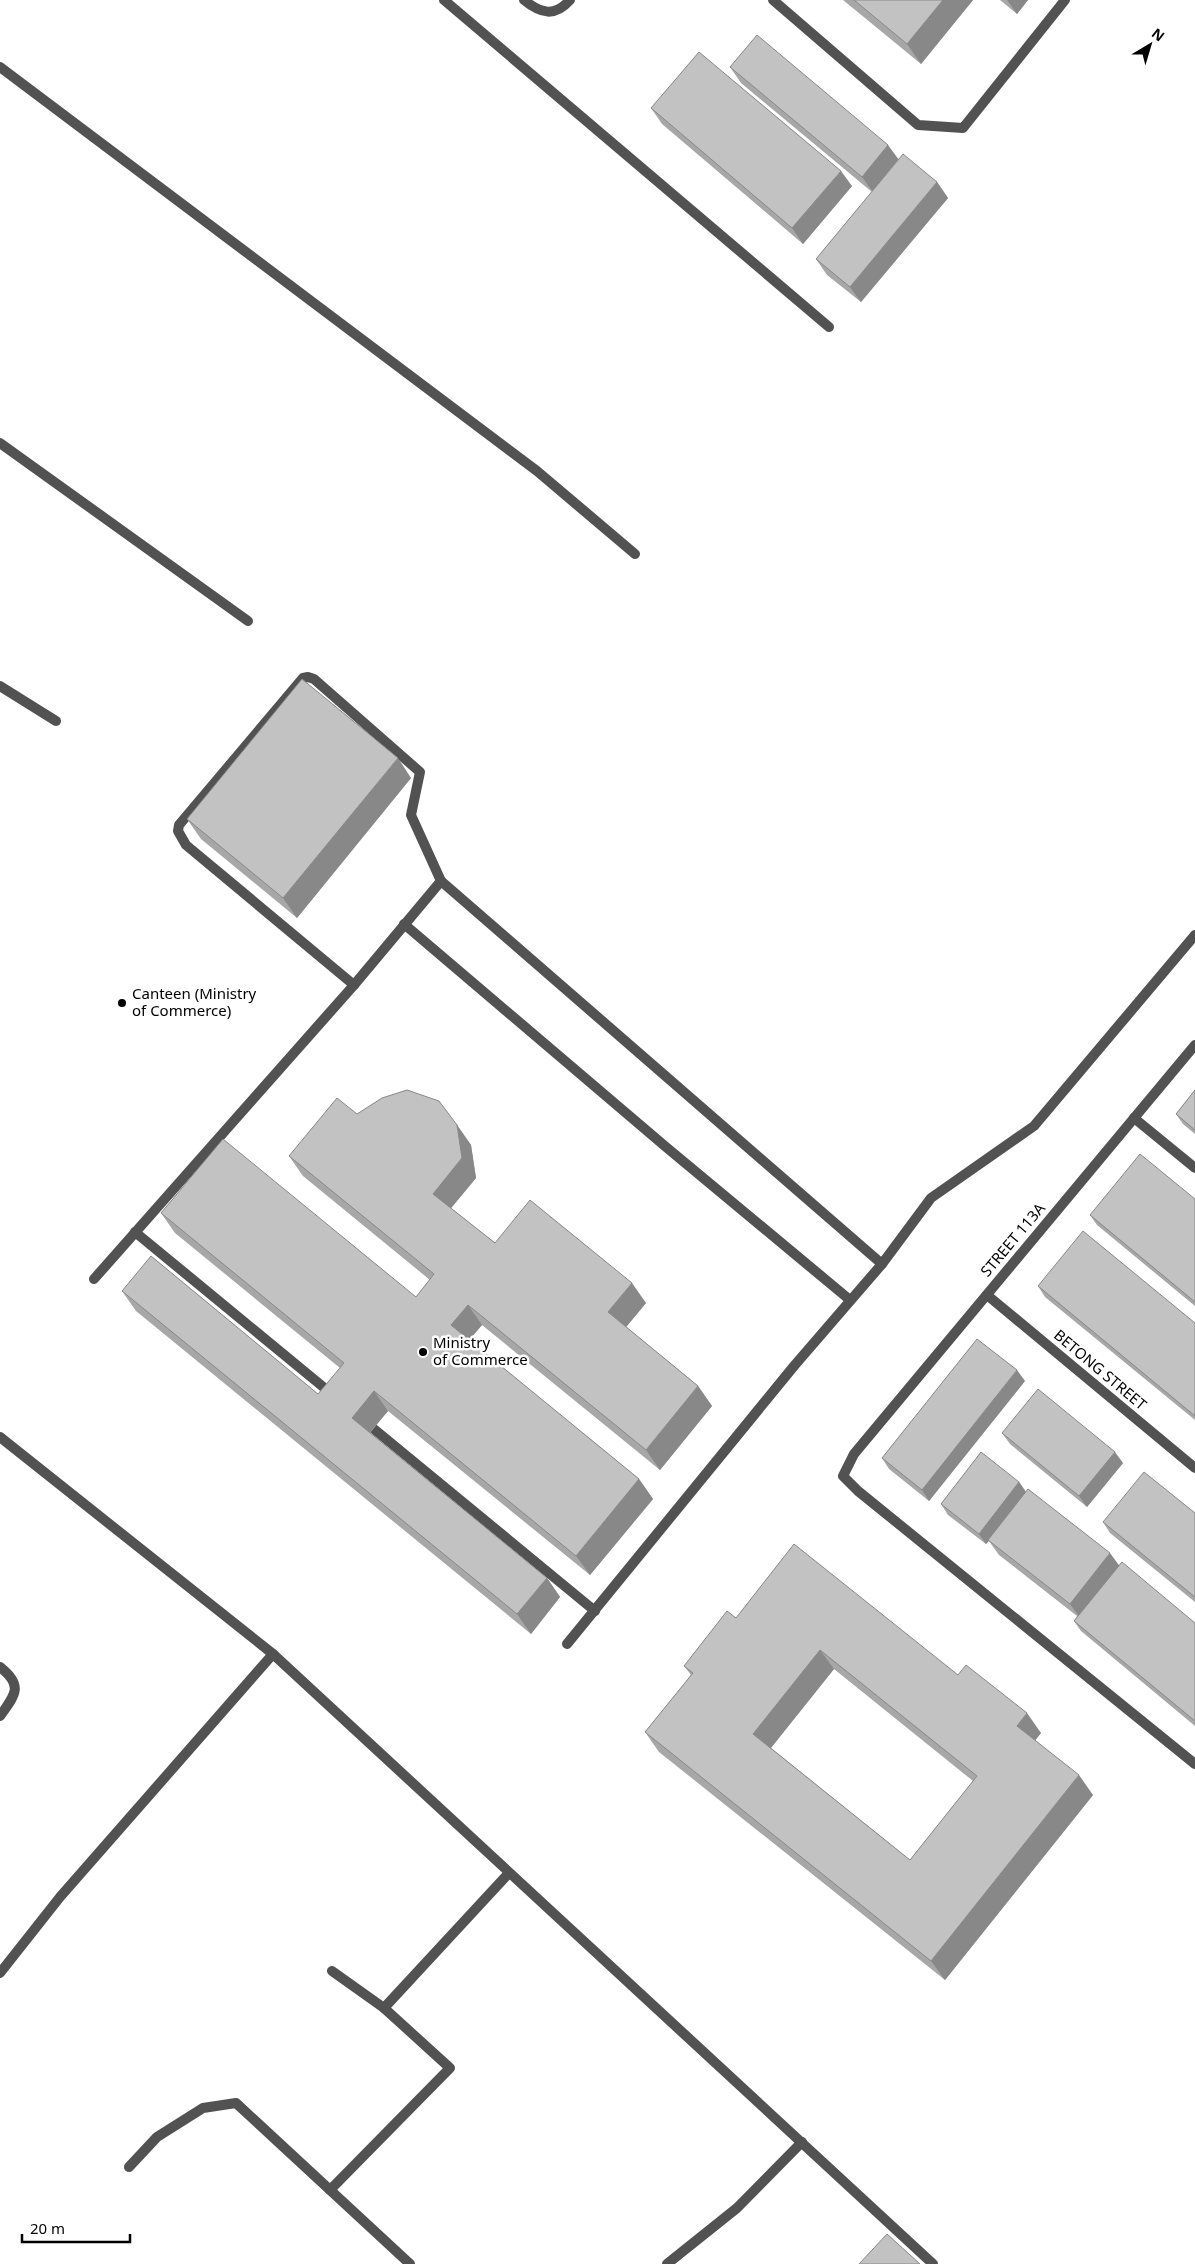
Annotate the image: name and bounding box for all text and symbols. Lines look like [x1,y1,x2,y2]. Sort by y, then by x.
north arrow [1125,20,1175,70]
text: N [1148,23,1169,45]
place label: Canteen (Ministry of Commerce) [132,983,257,1020]
marker: Canteen (Ministry of Commerce) [116,997,128,1009]
street label: STREET 113A [976,1198,1049,1280]
street label: BETONG STREET [1050,1325,1152,1414]
place label: Ministry of Commerce [433,1332,528,1369]
marker: Ministry of Commerce [417,1346,429,1358]
scale bar [22,2212,130,2244]
text: 20 m [30,2218,65,2238]

